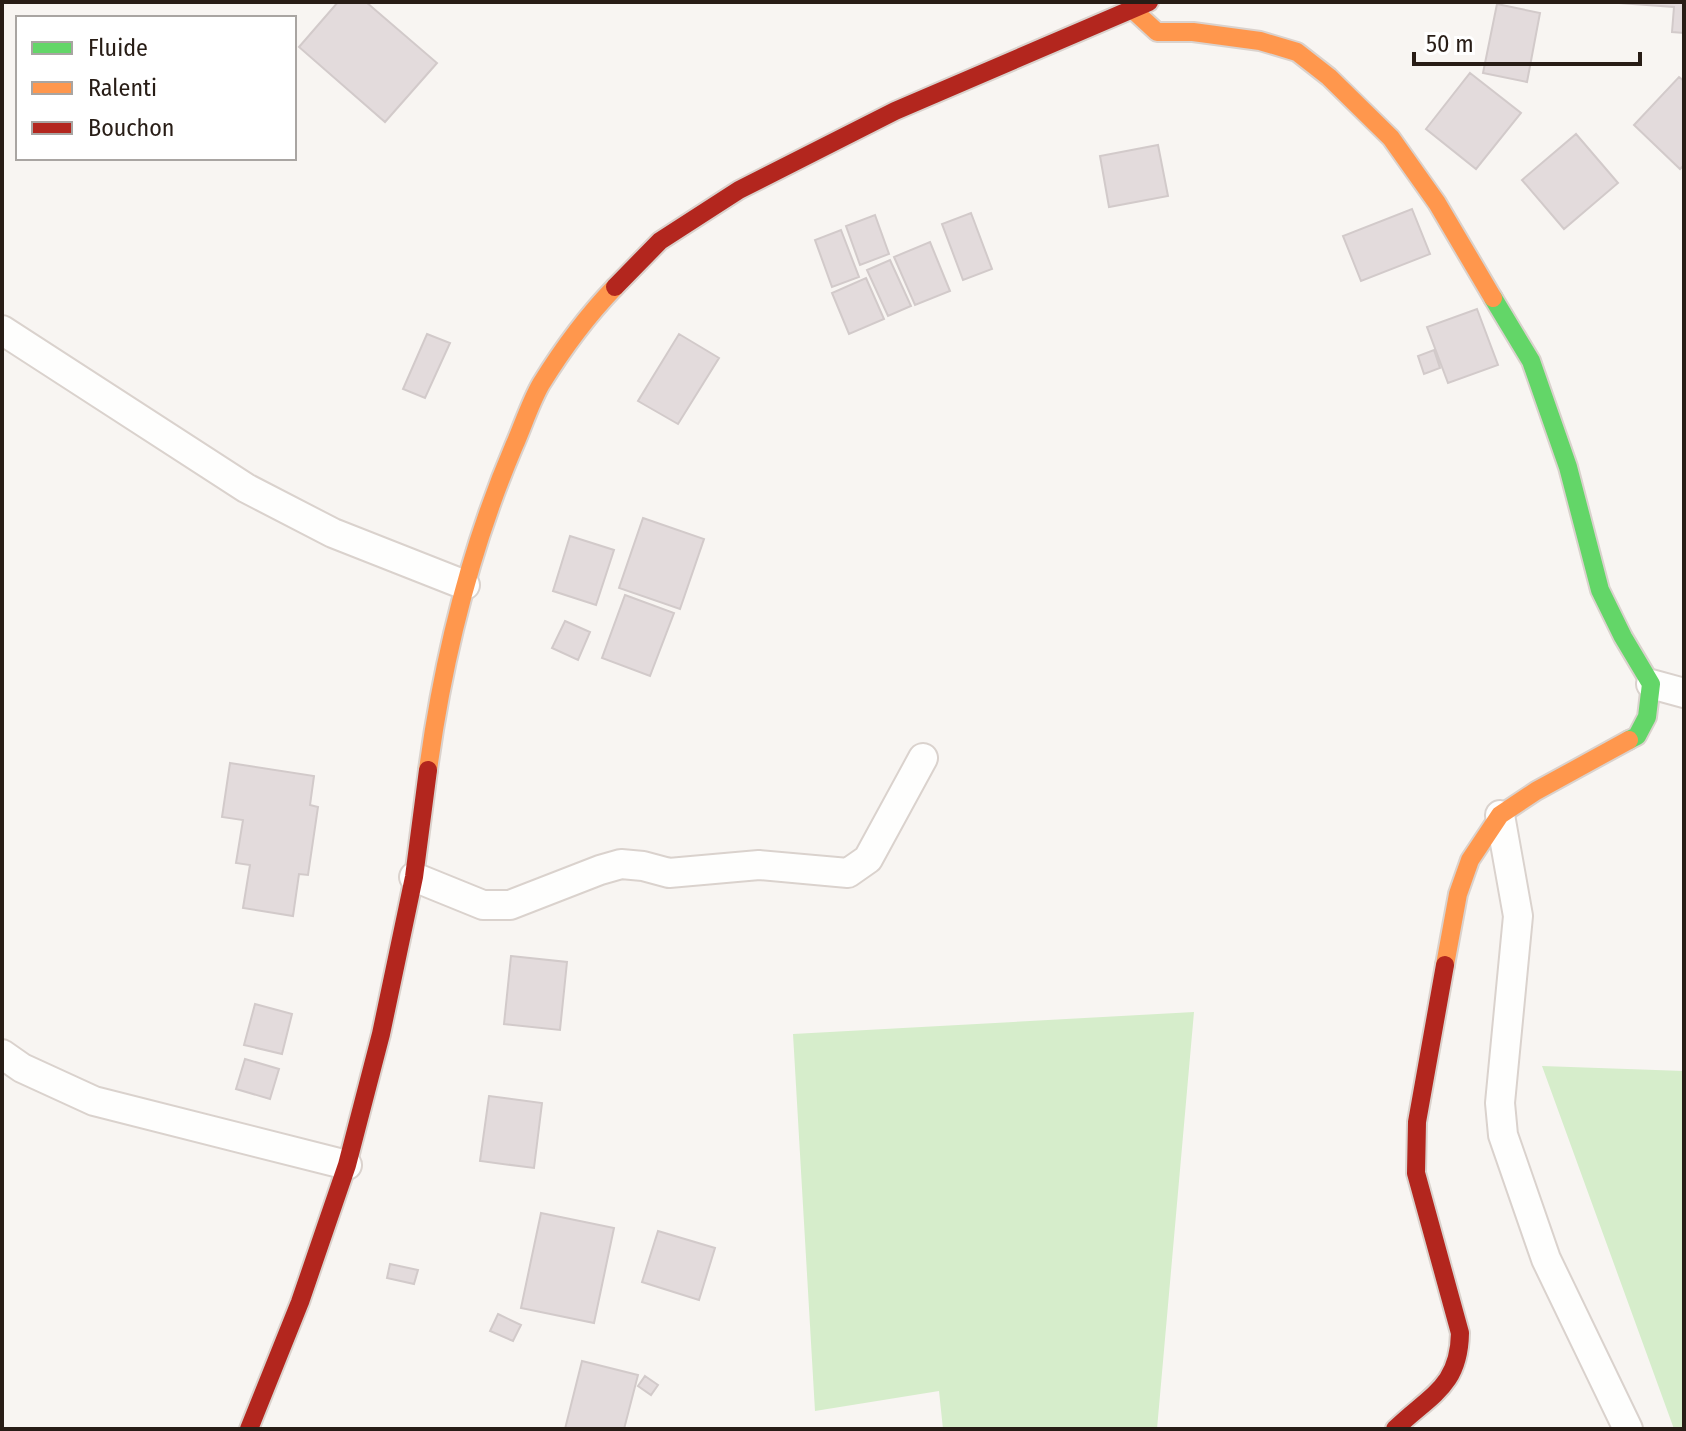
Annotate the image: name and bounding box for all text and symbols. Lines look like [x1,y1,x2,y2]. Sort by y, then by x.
legend [16,16,296,160]
scale bar [1414,16,1640,66]
text: 50 m [1426,30,1474,58]
text: Fluide [88,34,148,62]
text: Ralenti [88,74,157,102]
text: Bouchon [88,114,175,142]

